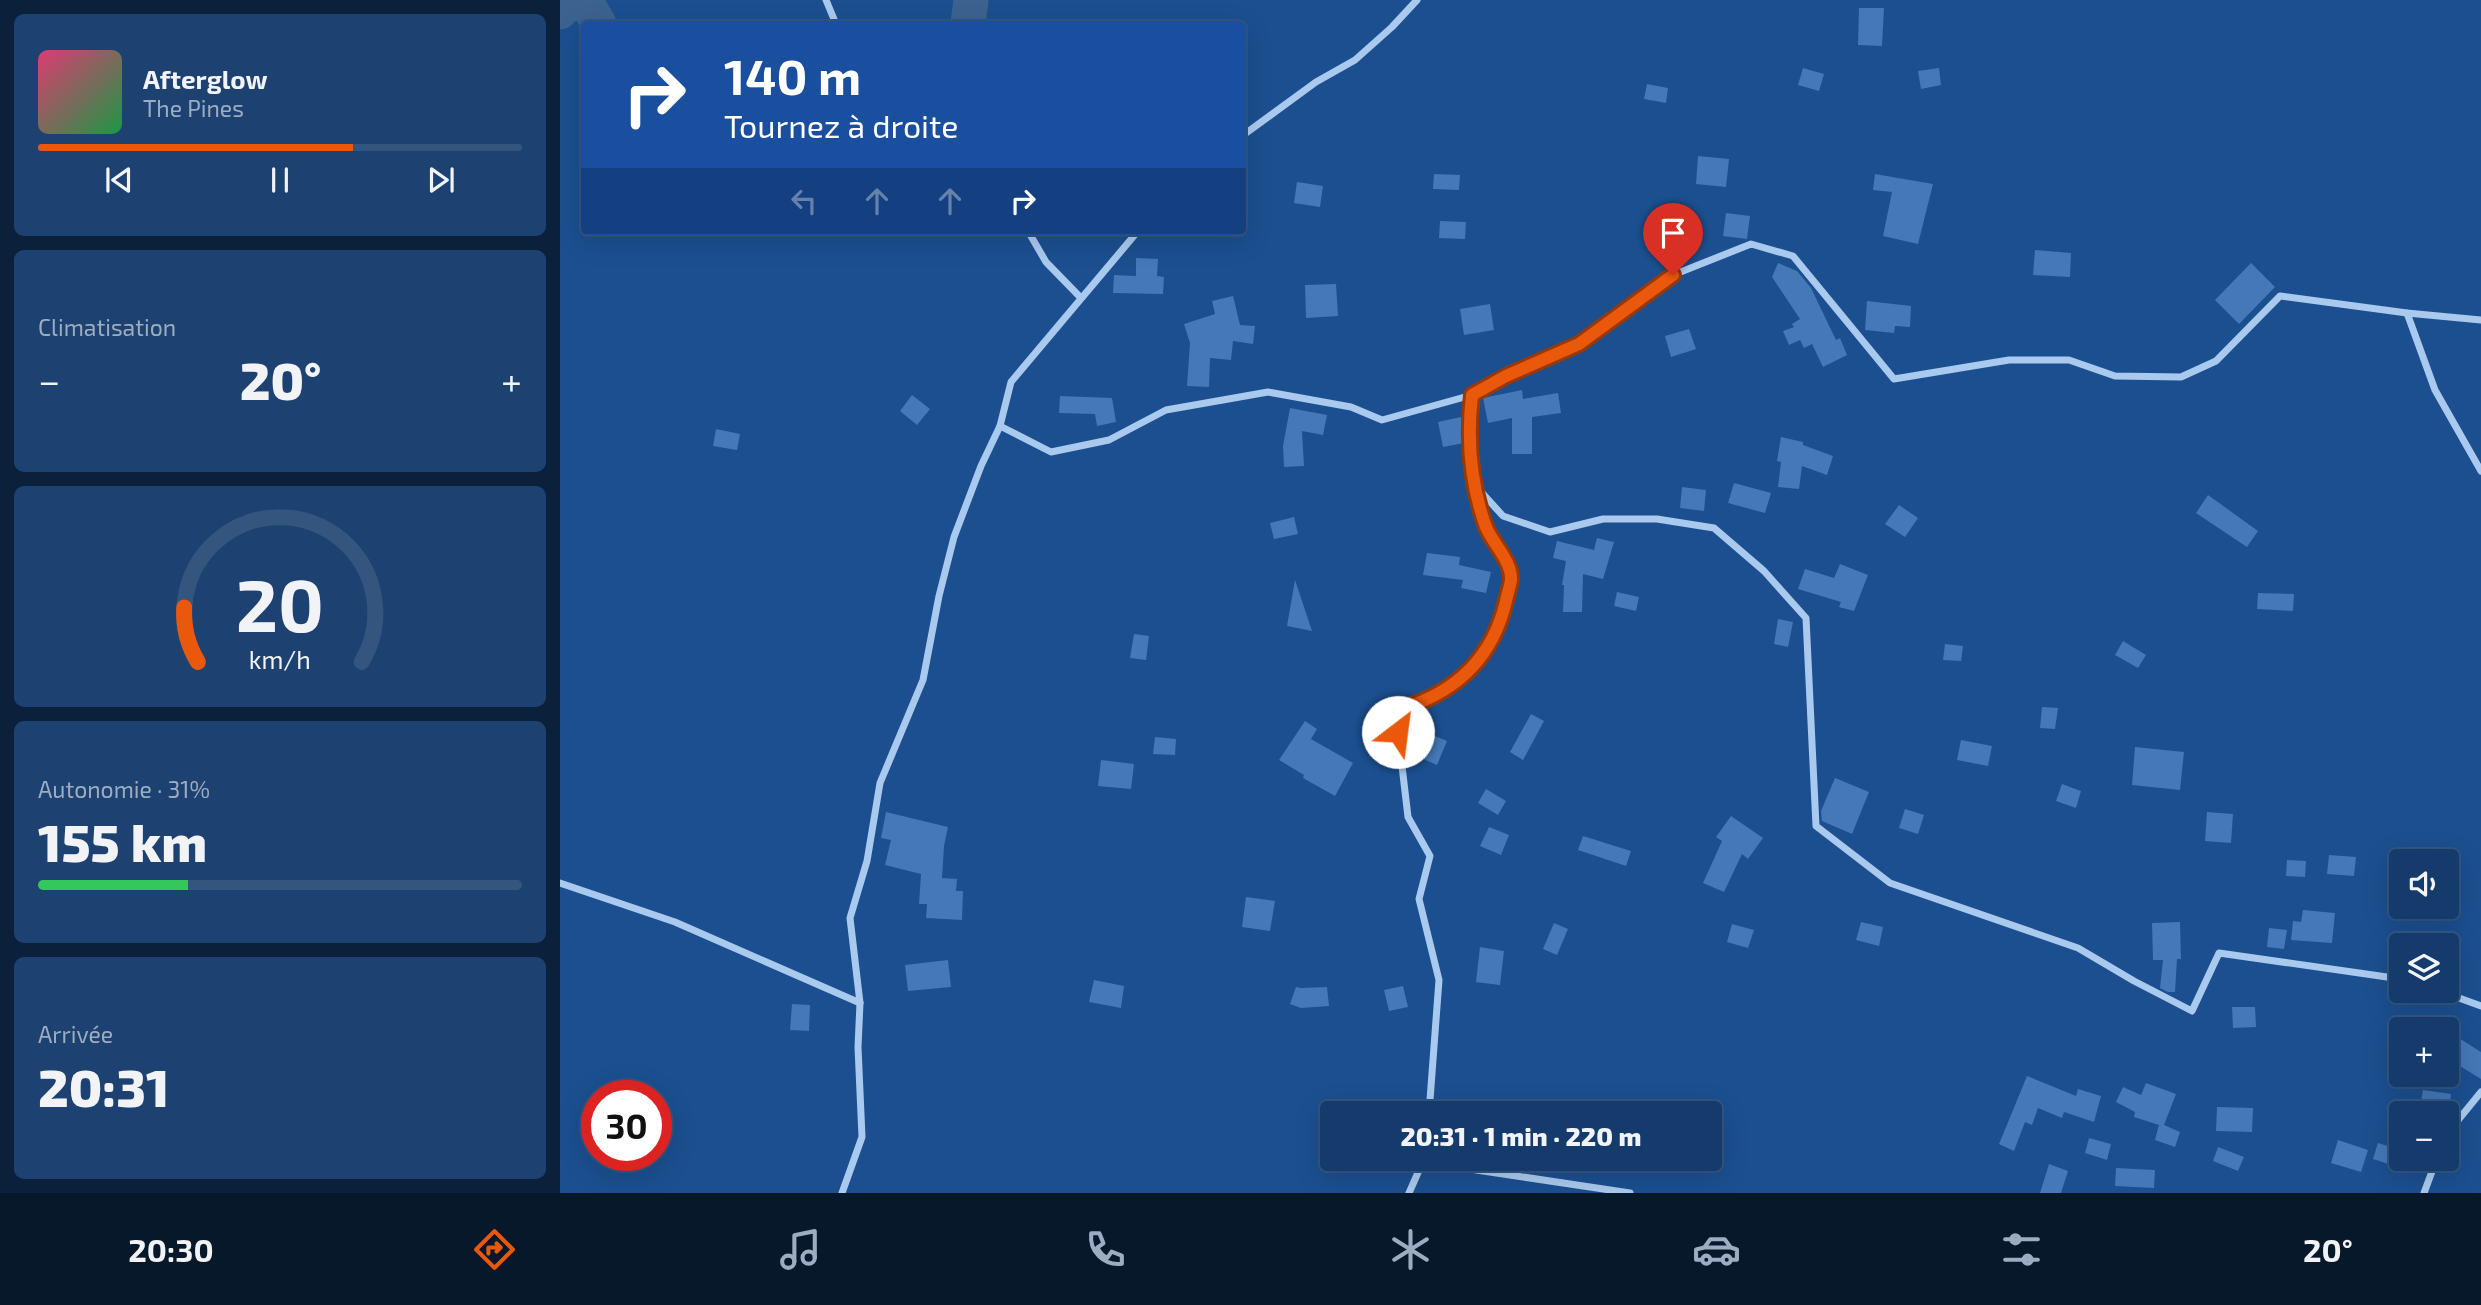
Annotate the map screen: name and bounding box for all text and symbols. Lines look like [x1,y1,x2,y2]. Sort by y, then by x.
text: 140 m [724,46,861,105]
icon: right [609,49,700,140]
text: Afterglow [143,63,268,94]
text: The Pines [143,94,244,122]
text: Tournez à droite [724,106,958,144]
icon: previous [100,161,138,199]
icon: pause [261,161,299,199]
icon: next [422,161,460,199]
icon: left [785,182,823,220]
icon: ahead [858,182,896,220]
icon: ahead [931,182,969,220]
icon: right [1004,182,1042,220]
pin [1643,203,1703,275]
icon: arrive [1654,214,1692,252]
text: Climatisation [38,313,176,341]
text: 20° [240,348,321,410]
text: − [38,357,60,403]
text: + [501,357,522,403]
text: 20 [236,560,324,648]
text: km/h [249,644,311,674]
position arrow [1361,695,1435,769]
text: Autonomie · 31% [38,775,210,803]
text: 155 km [38,810,207,872]
map controls [2389,849,2459,1171]
button: sound [2389,849,2459,919]
button: layers [2389,933,2459,1003]
button: + [2389,1017,2459,1087]
text: Arrivée [38,1020,113,1048]
text: 20:31 [38,1055,170,1117]
speed limit sign: 30 [581,1080,672,1171]
button: − [2389,1101,2459,1171]
text: 20:31 · 1 min · 220 m [1400,1120,1642,1151]
icon: directions [470,1225,519,1274]
icon: music [776,1225,825,1274]
icon: phone [1081,1225,1130,1274]
icon: climate [1386,1225,1435,1274]
icon: car [1692,1225,1741,1274]
icon: filters [1997,1225,2046,1274]
text: 20:30 [128,1230,214,1268]
text: 20° [2303,1230,2353,1268]

